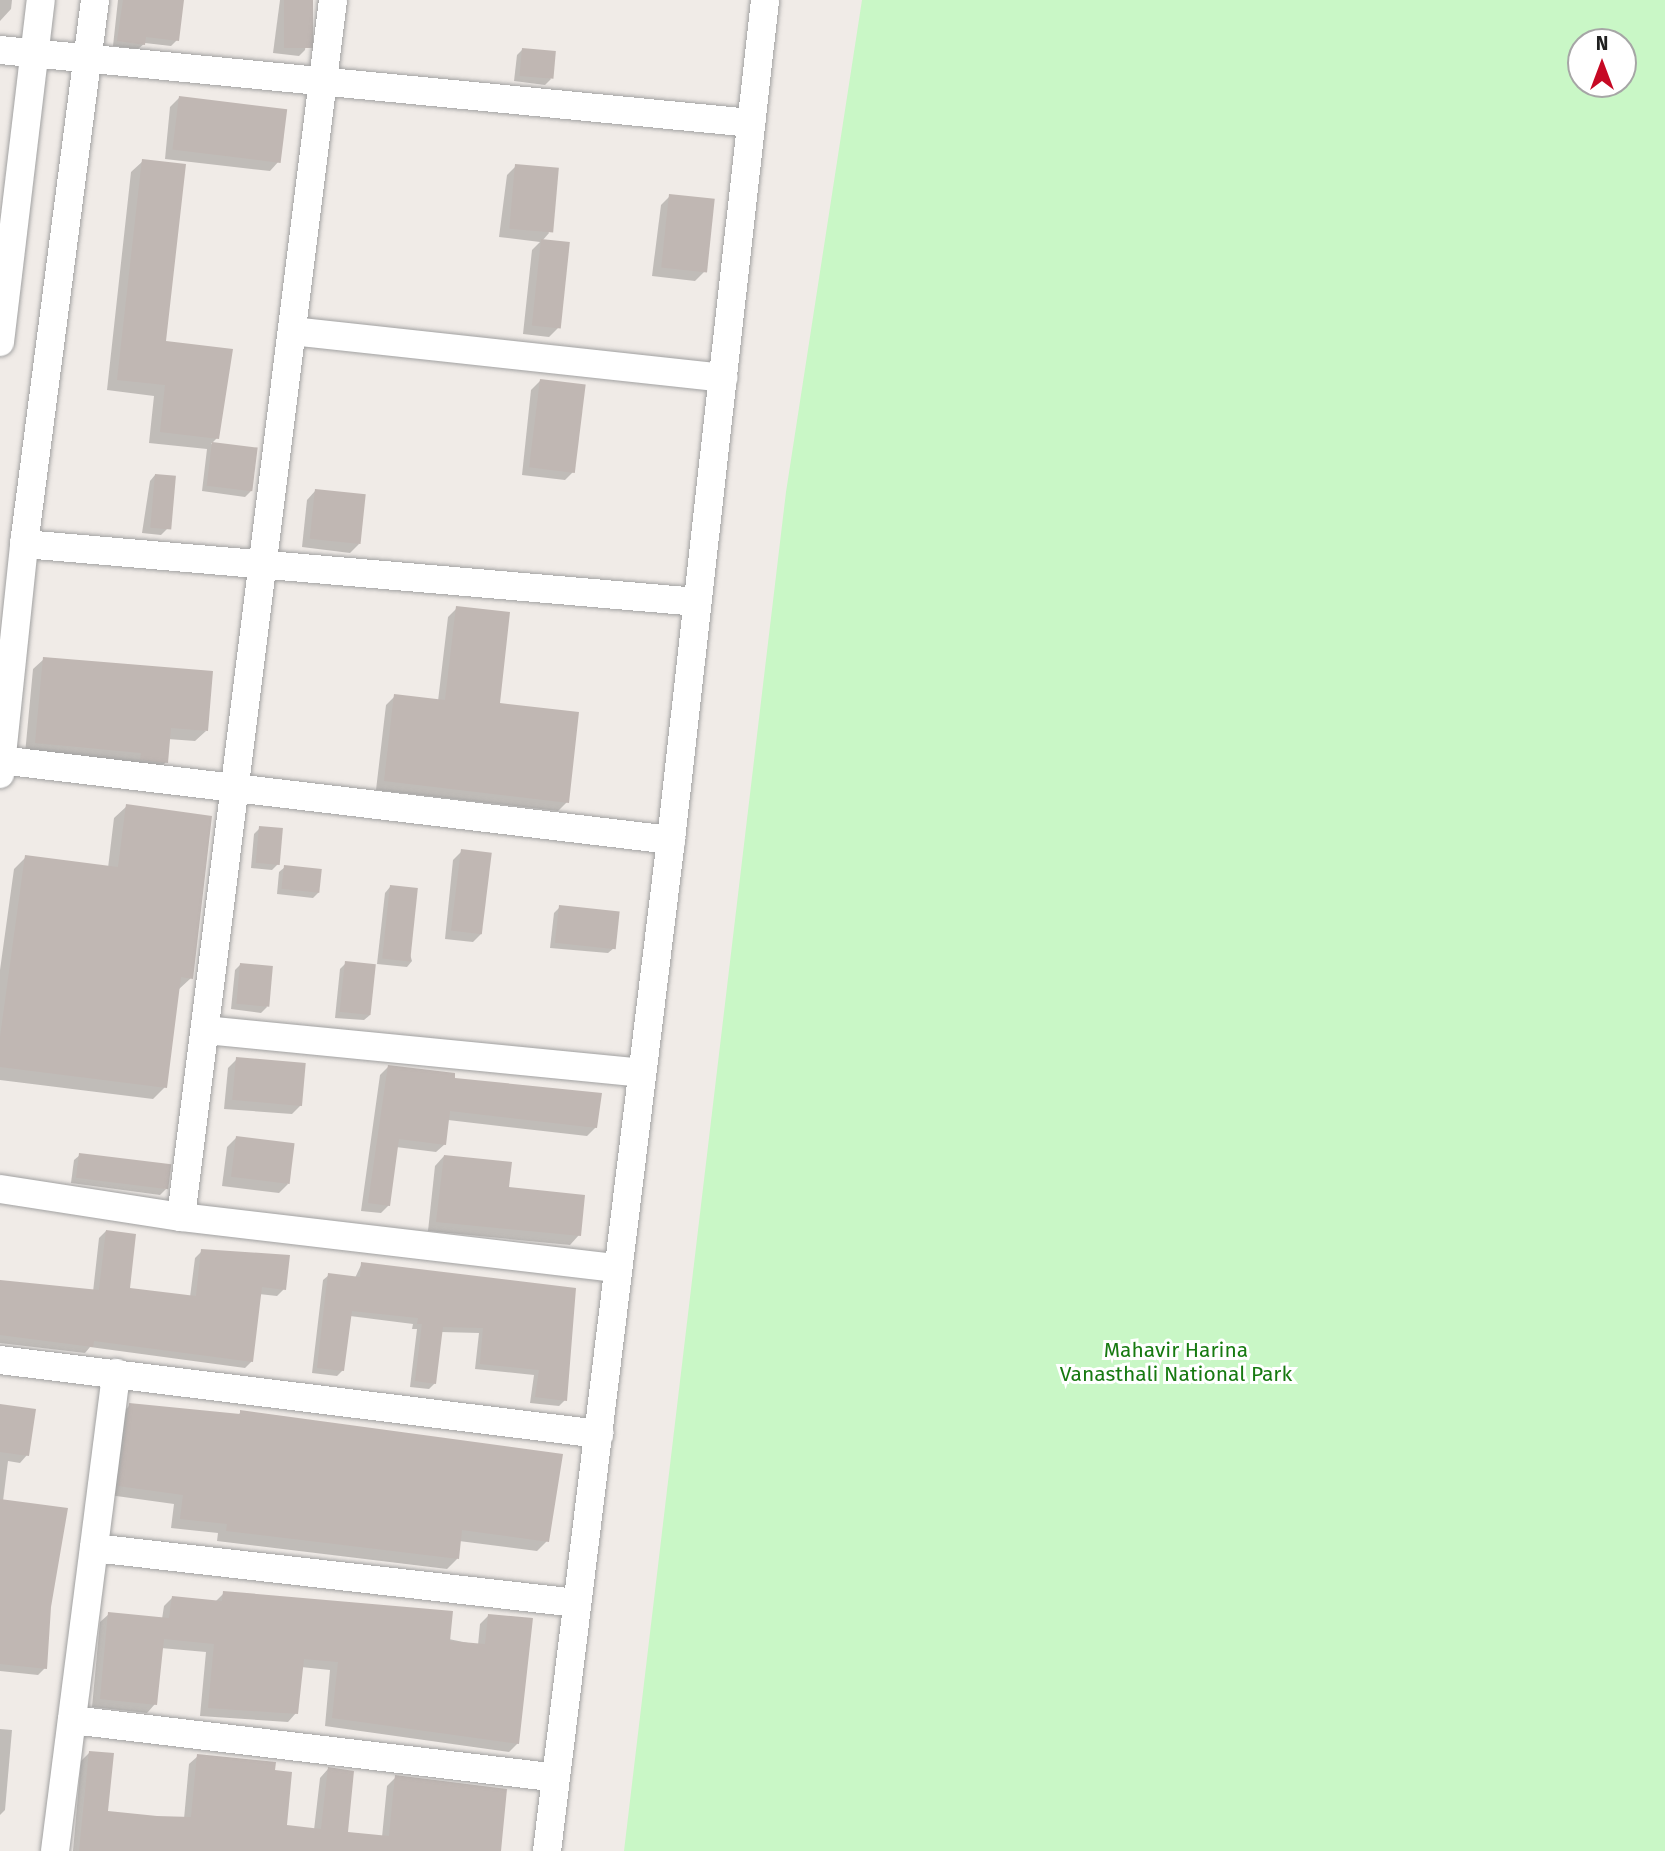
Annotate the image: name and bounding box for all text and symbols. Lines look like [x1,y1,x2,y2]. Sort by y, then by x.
north arrow [1567,28,1637,98]
text: N [1596,32,1608,55]
park label: Mahavir Harina Vanasthali National Park [1060,1337,1292,1387]

